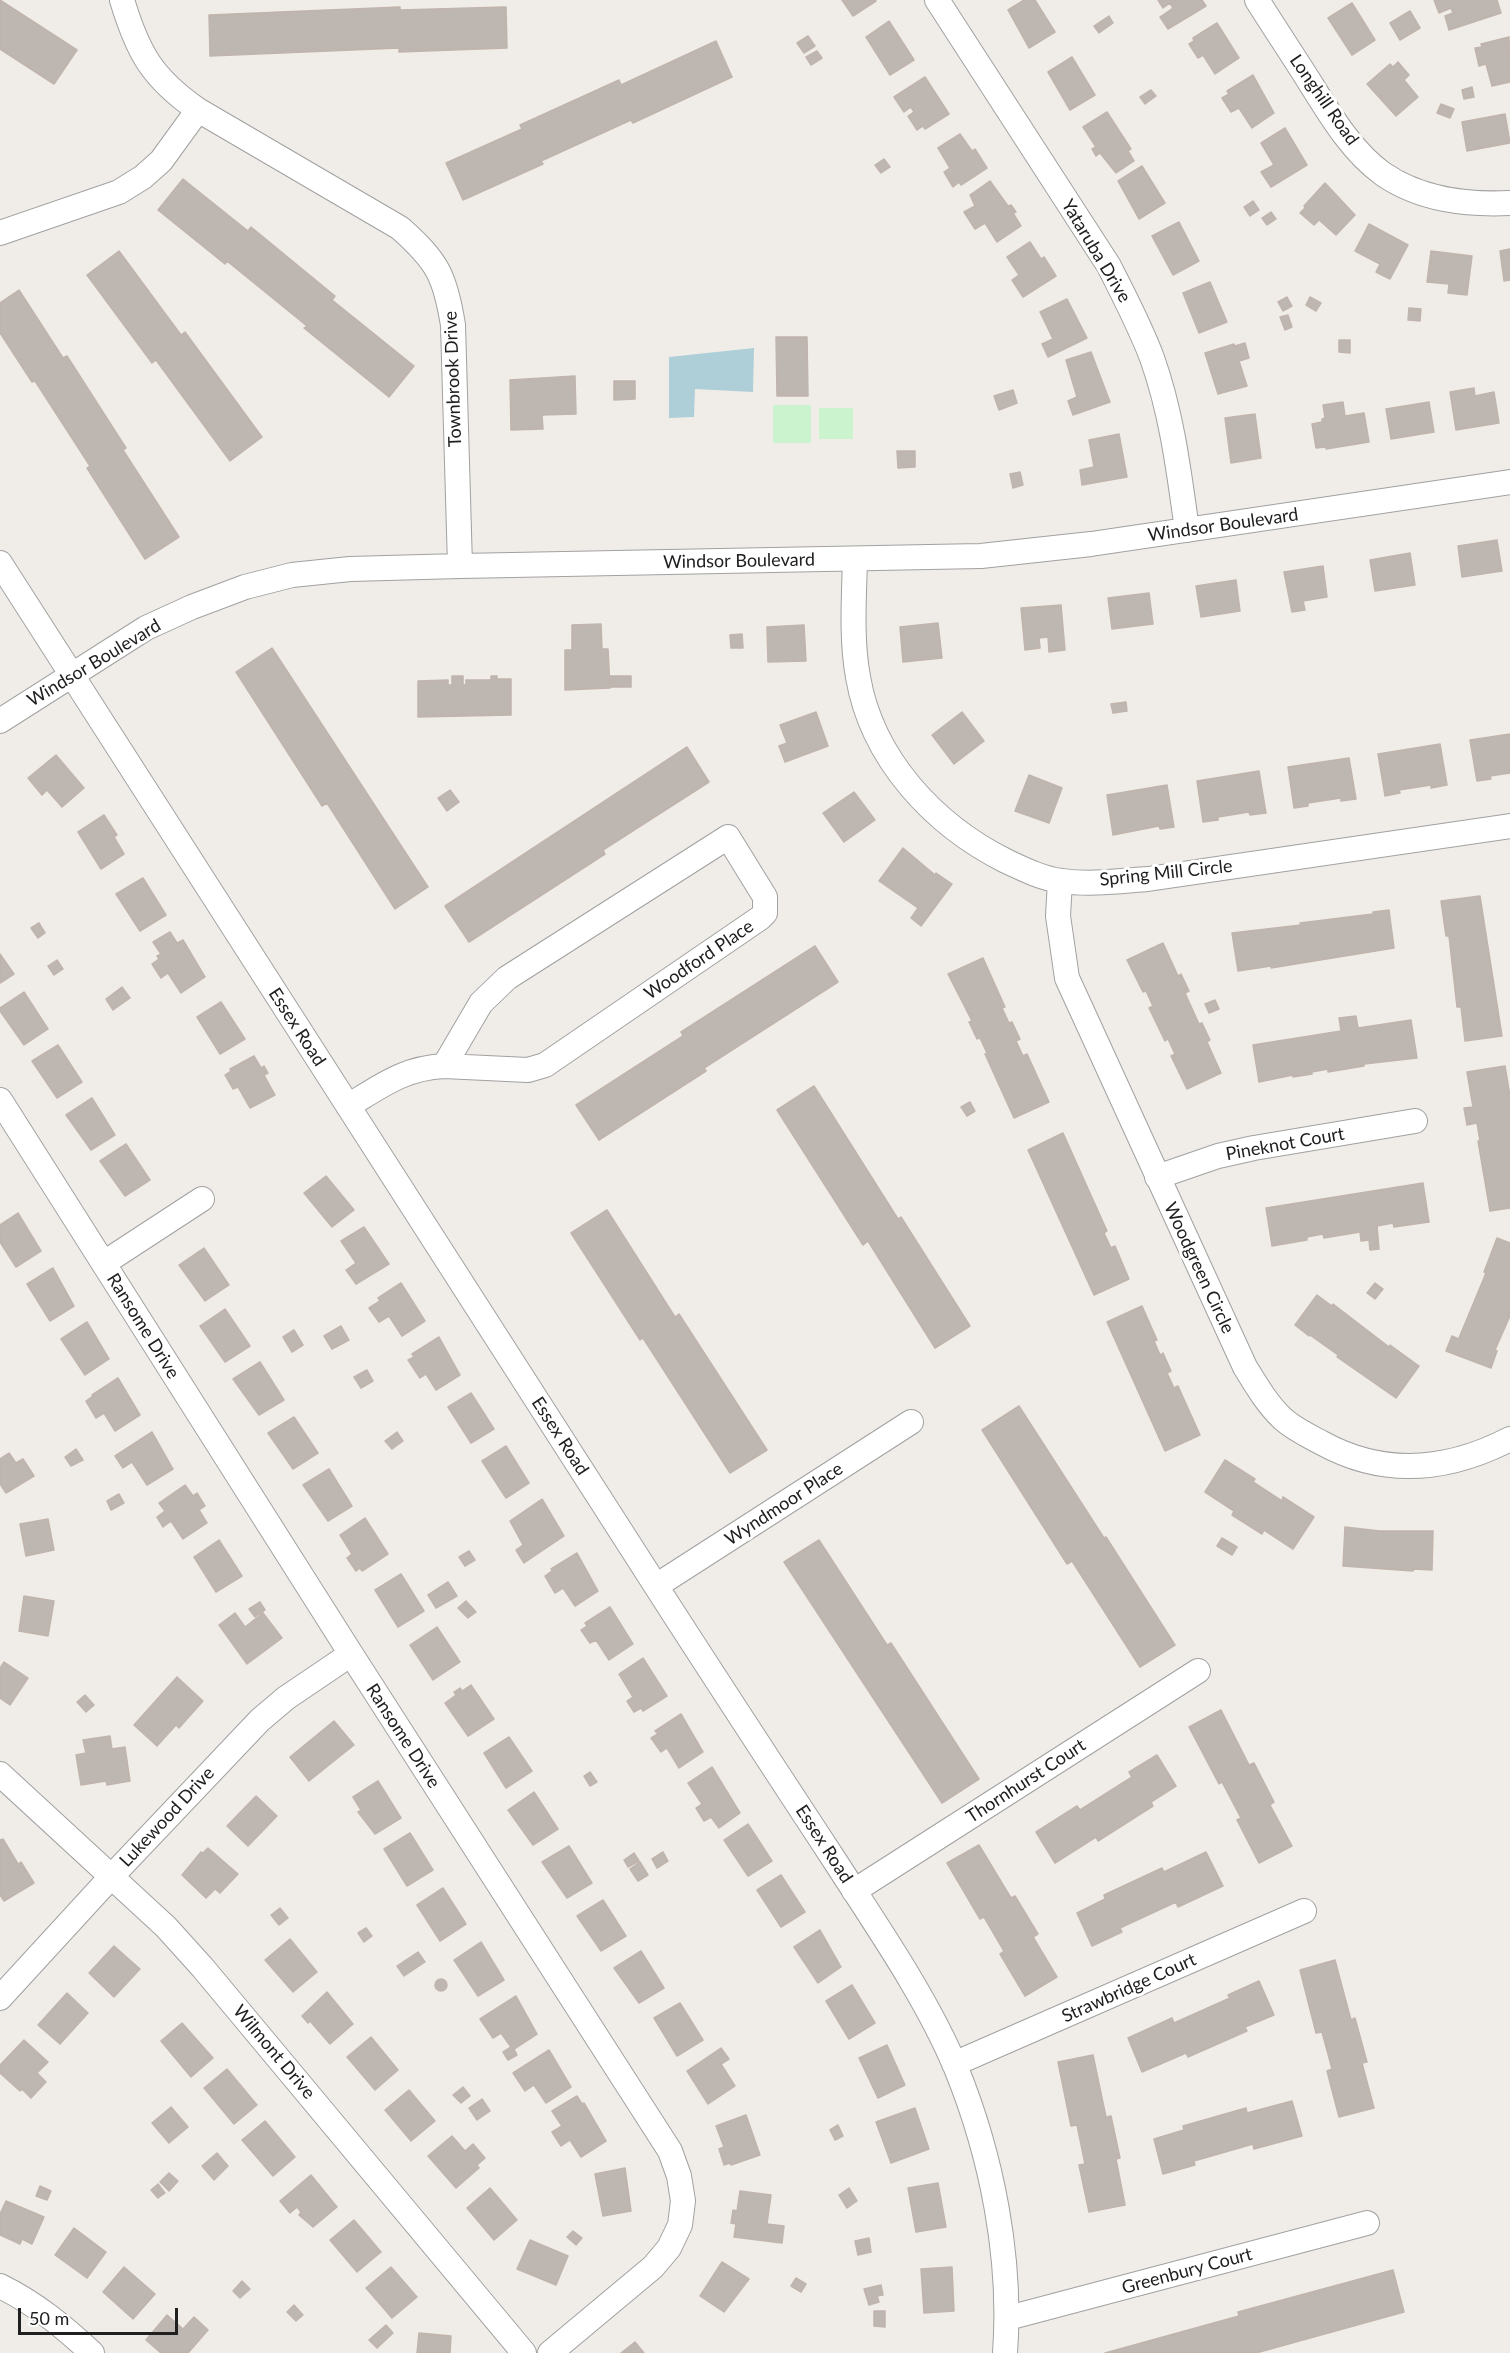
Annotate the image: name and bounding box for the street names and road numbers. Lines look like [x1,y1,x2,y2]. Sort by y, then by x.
street label: Longhill Road [1285,51,1363,149]
street label: Yataruba Drive [1057,195,1135,307]
street label: Townbrook Drive [440,311,466,447]
street label: Windsor Boulevard [1146,504,1300,546]
street label: Windsor Boulevard [663,549,815,573]
street label: Windsor Boulevard [23,615,165,711]
street label: Spring Mill Circle [1099,855,1233,891]
street label: Woodford Place [640,916,758,1004]
street label: Essex Road [264,984,330,1070]
street label: Pineknot Court [1224,1123,1346,1165]
street label: Woodgreen Circle [1159,1199,1239,1337]
street label: Ransome Drive [102,1269,184,1383]
street label: Essex Road [527,1393,593,1479]
street label: Wyndmoor Place [721,1458,847,1550]
street label: Ransome Drive [361,1680,445,1792]
street label: Thornhurst Court [962,1734,1090,1828]
street label: Lukewood Drive [115,1763,219,1871]
street label: Essex Road [791,1801,857,1887]
street label: Strawbridge Court [1059,1949,1199,2027]
street label: Wilmont Drive [228,2001,320,2103]
street label: Greenbury Court [1120,2243,1254,2299]

